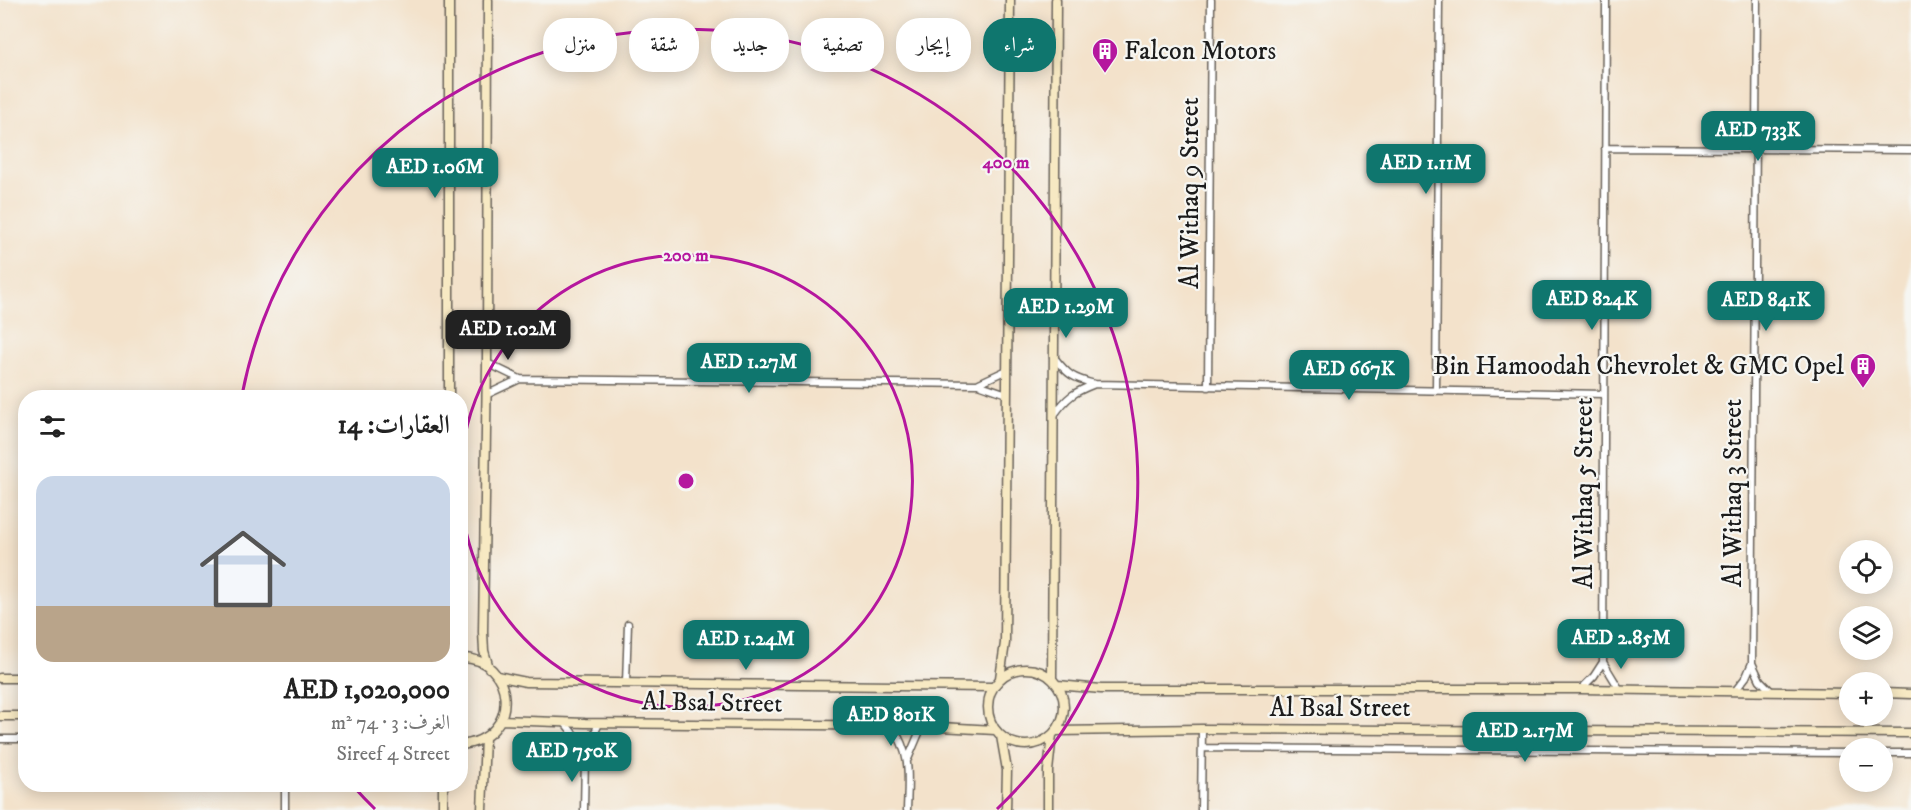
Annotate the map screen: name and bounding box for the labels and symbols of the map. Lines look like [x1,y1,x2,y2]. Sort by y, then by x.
place label: Falcon Motors [1124,35,1276,68]
building icon: Falcon Motors [1090,36,1120,74]
street label: Al Withaq 9 Street [1174,97,1207,289]
pin: AED 733K [1696,111,1820,162]
pin: AED 1.11M [1357,144,1495,195]
pin: AED 1.06M [366,148,504,199]
text: 400 m [981,152,1030,174]
text: 200 m [663,245,709,267]
pin: AED 824K [1530,280,1654,331]
pin: AED 841K [1704,281,1828,332]
pin: AED 1.29M [997,288,1135,339]
pin: AED 1.02M [439,310,577,361]
pin: AED 1.27M [680,343,818,394]
pin: AED 667K [1287,350,1411,401]
place label: Bin Hamoodah Chevrolet & GMC Opel [1433,350,1844,383]
building icon: Bin Hamoodah Chevrolet & GMC Opel [1848,351,1878,389]
street label: Al Withaq 5 Street [1568,397,1601,589]
street label: Al Withaq 3 Street [1717,399,1750,587]
centre of rings [676,471,696,491]
pin: AED 2.85M [1552,619,1690,670]
pin: AED 1.24M [677,620,815,671]
street label: Al Bsal Street [641,685,783,721]
street label: Al Bsal Street [1270,692,1411,725]
pin: AED 801K [829,696,953,747]
pin: AED 2.17M [1456,712,1594,763]
pin: AED 750K [510,732,634,783]

